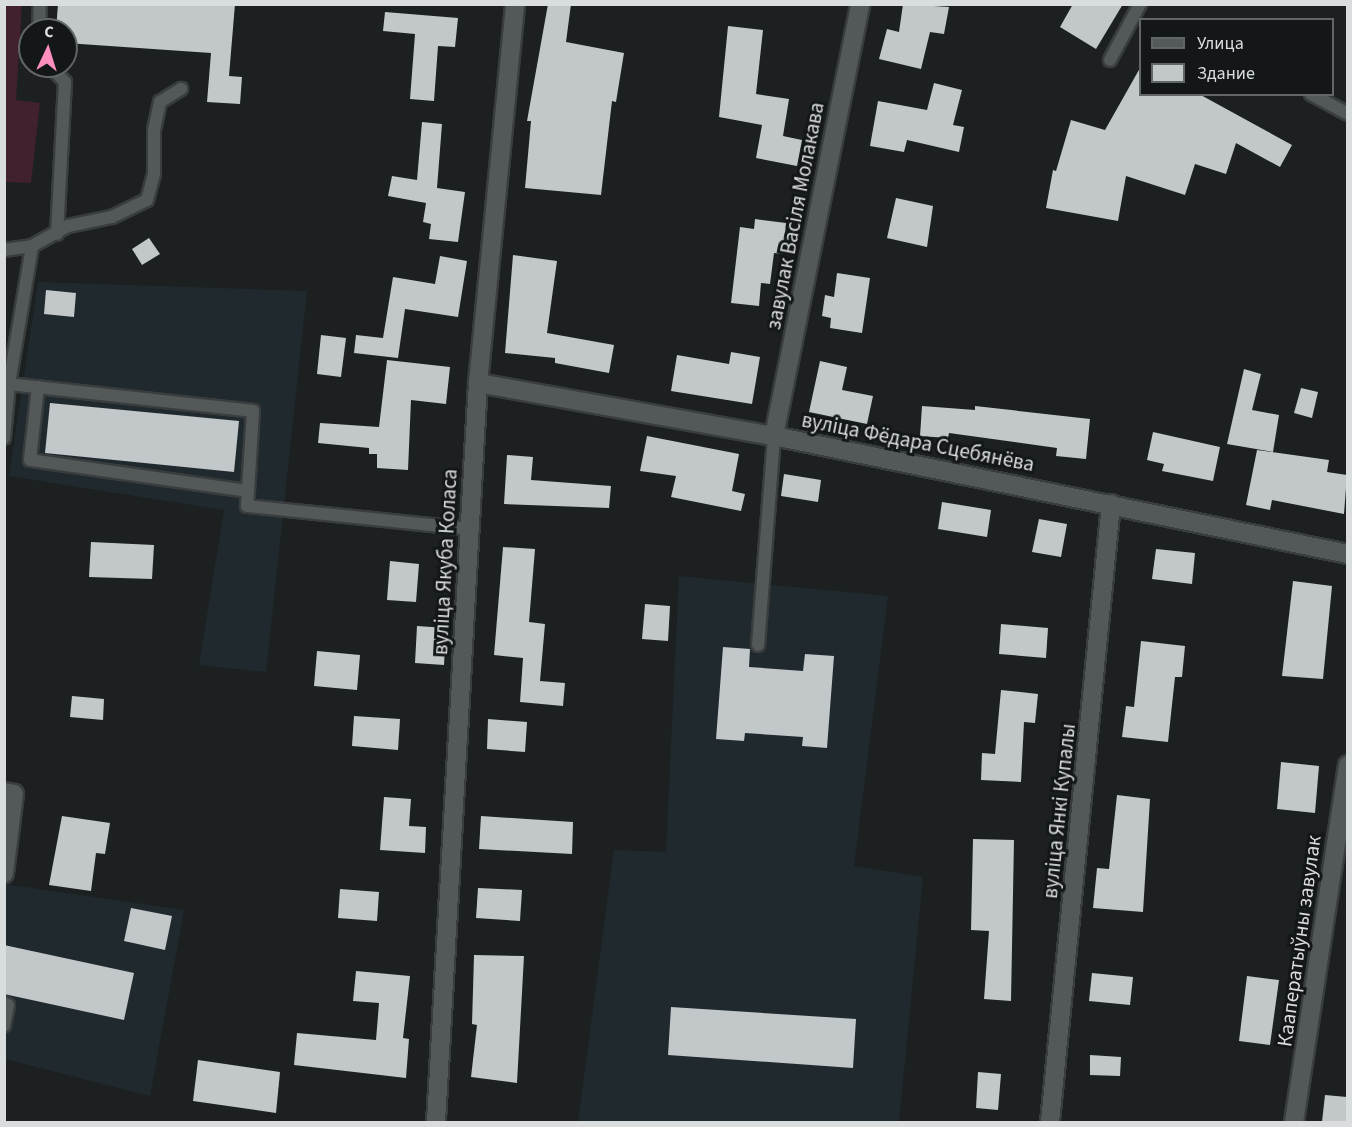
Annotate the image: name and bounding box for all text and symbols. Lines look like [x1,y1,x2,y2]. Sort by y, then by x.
north arrow [18,18,78,78]
legend [1139,18,1334,96]
text: С [44,21,55,43]
text: Улица [1197,31,1244,56]
text: Здание [1197,61,1255,86]
street label: завулак Васіля Молакава [761,100,829,332]
street label: вуліца Фёдара Сцебянёва [799,407,1037,477]
street label: вуліца Якуба Коласа [428,468,462,656]
street label: вуліца Янкі Купалы [1037,722,1081,900]
street label: Кааператыўны завулак [1272,834,1326,1048]

